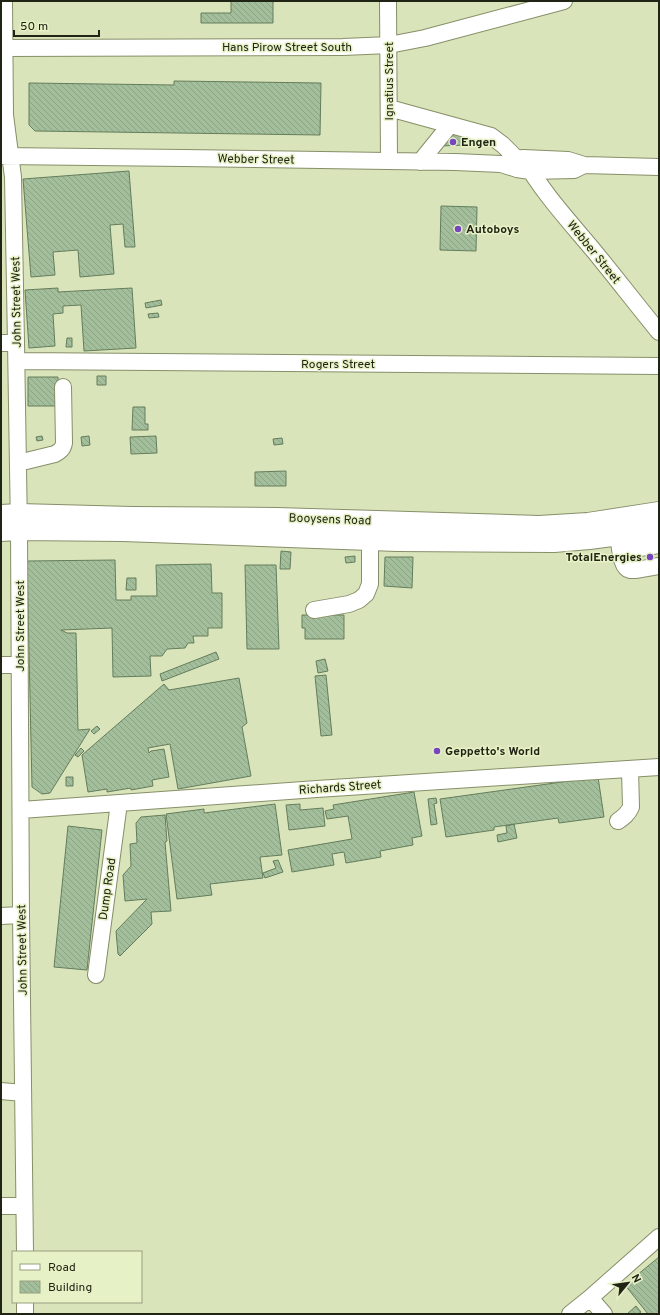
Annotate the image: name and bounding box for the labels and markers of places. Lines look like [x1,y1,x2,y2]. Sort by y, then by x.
place label: Engen [461,135,496,151]
marker: Engen [448,137,458,147]
place label: Autoboys [466,222,519,238]
marker: Autoboys [453,224,463,234]
place label: TotalEnergies [566,550,642,566]
marker: TotalEnergies [645,552,655,562]
place label: Geppetto's World [445,744,540,760]
marker: Geppetto's World [432,746,442,756]

